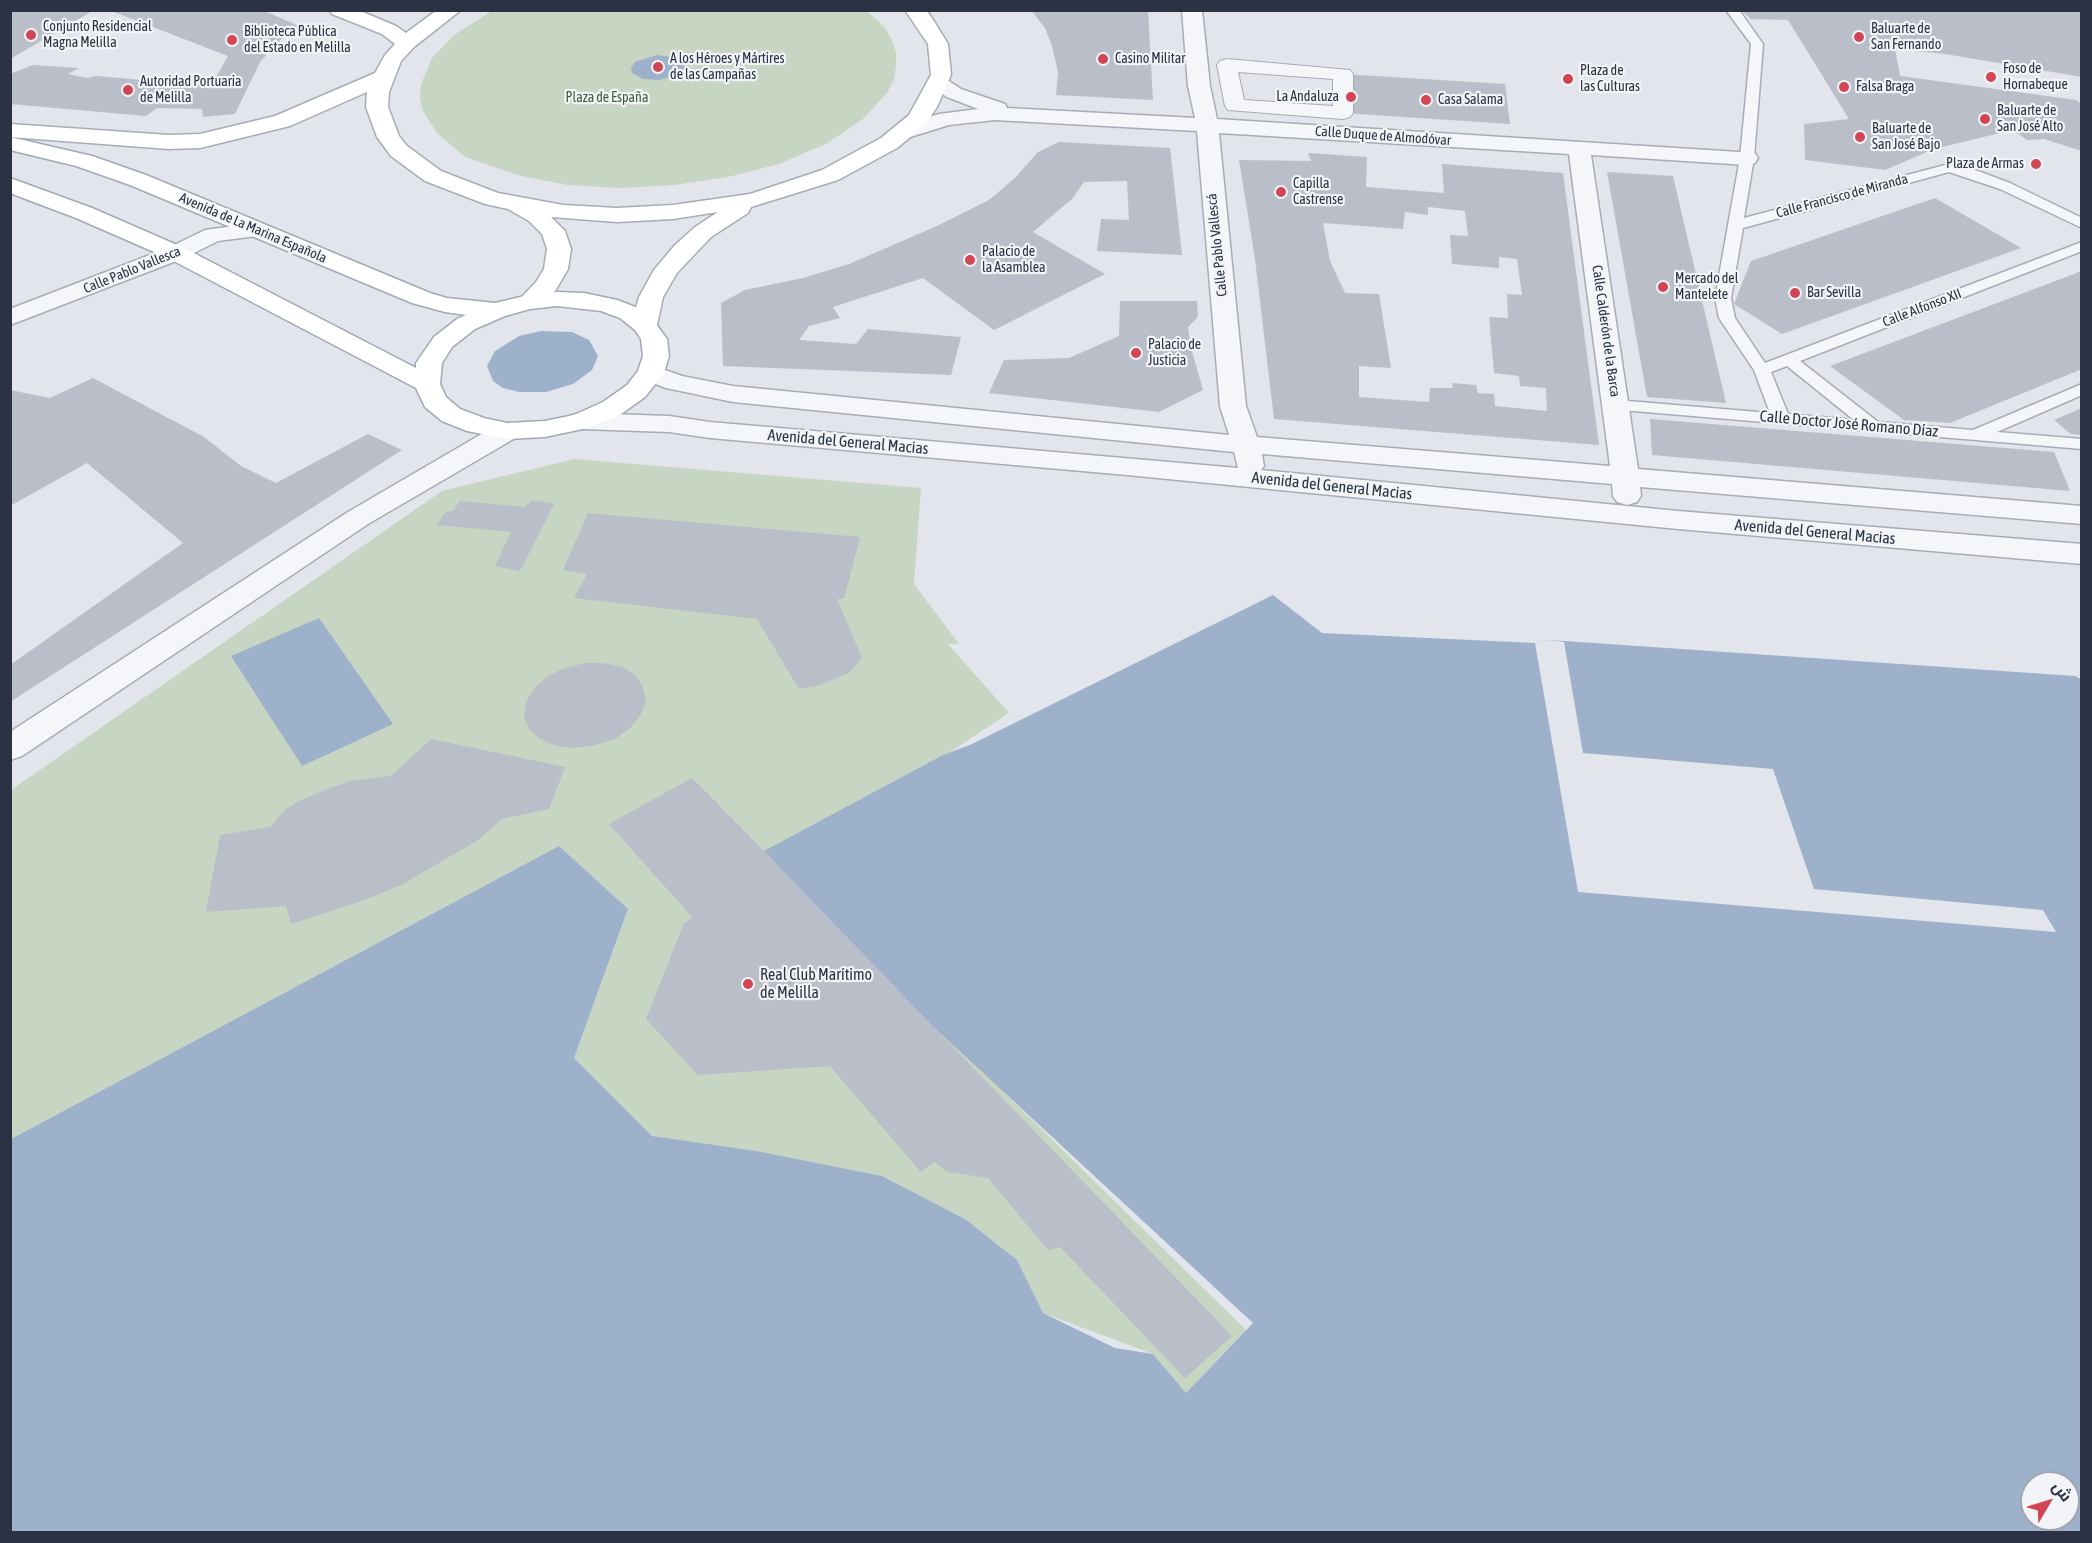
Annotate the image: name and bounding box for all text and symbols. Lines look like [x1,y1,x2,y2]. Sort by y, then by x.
place label: Conjunto Residencial Magna Melilla [43,19,152,51]
place label: Baluarte de San Fernando [1871,21,1941,54]
place label: Biblioteca Pública del Estado en Melilla [244,24,351,56]
marker: Conjunto Residencial Magna Melilla [24,28,38,42]
marker: Baluarte de San Fernando [1852,30,1866,44]
marker: Biblioteca Pública del Estado en Melilla [225,33,239,47]
place label: A los Héroes y Mártires de las Campañas [670,51,784,84]
place label: Casino Militar [1115,51,1185,67]
marker: Casino Militar [1096,52,1110,66]
marker: A los Héroes y Mártires de las Campañas [651,60,665,74]
place label: Foso de Hornabeque [2003,61,2068,94]
place label: Plaza de las Culturas [1580,63,1640,96]
marker: Foso de Hornabeque [1984,70,1998,84]
marker: Plaza de las Culturas [1561,72,1575,86]
place label: Autoridad Portuaria de Melilla [140,74,242,106]
place label: Falsa Braga [1856,79,1914,95]
marker: Falsa Braga [1837,80,1851,94]
marker: Autoridad Portuaria de Melilla [121,83,135,97]
place label: La Andaluza [1276,89,1339,105]
park label: Plaza de España [566,90,648,106]
marker: La Andaluza [1344,90,1358,104]
place label: Casa Salama [1438,92,1503,108]
marker: Casa Salama [1419,93,1433,107]
place label: Baluarte de San José Alto [1997,103,2063,136]
marker: Baluarte de San José Alto [1978,112,1992,126]
place label: Baluarte de San José Bajo [1872,121,1940,154]
street label: Calle Duque de Almodóvar [1315,123,1451,149]
marker: Baluarte de San José Bajo [1853,130,1867,144]
place label: Plaza de Armas [1946,156,2024,172]
marker: Plaza de Armas [2029,157,2043,171]
street label: Calle Francisco de Miranda [1774,170,1910,222]
place label: Capilla Castrense [1293,176,1343,208]
marker: Capilla Castrense [1274,185,1288,199]
street label: Avenida de La Marina Española [177,189,329,267]
street label: Calle Pablo Vallescá [1203,193,1231,297]
street label: Calle Pablo Vallesca [81,243,183,297]
place label: Palacio de la Asamblea [982,244,1046,276]
marker: Palacio de la Asamblea [963,253,977,267]
street label: Calle Calderón de la Barca [1588,264,1624,398]
place label: Mercado del Mantelete [1675,271,1738,304]
marker: Mercado del Mantelete [1656,280,1670,294]
place label: Bar Sevilla [1807,285,1861,301]
street label: Calle Alfonso XII [1880,285,1964,331]
marker: Bar Sevilla [1788,286,1802,300]
place label: Palacio de Justicia [1148,337,1201,370]
marker: Palacio de Justicia [1129,346,1143,360]
street label: Calle Doctor José Romano Díaz [1759,407,1939,441]
street label: Avenida del General Macias [767,425,929,459]
street label: Avenida del General Macias [1251,468,1413,504]
street label: Avenida del General Macias [1734,515,1896,549]
place label: Real Club Marítimo de Melilla [760,965,872,1003]
marker: Real Club Marítimo de Melilla [741,977,755,991]
north arrow [2020,1471,2080,1531]
text: ش [2049,1478,2076,1505]

